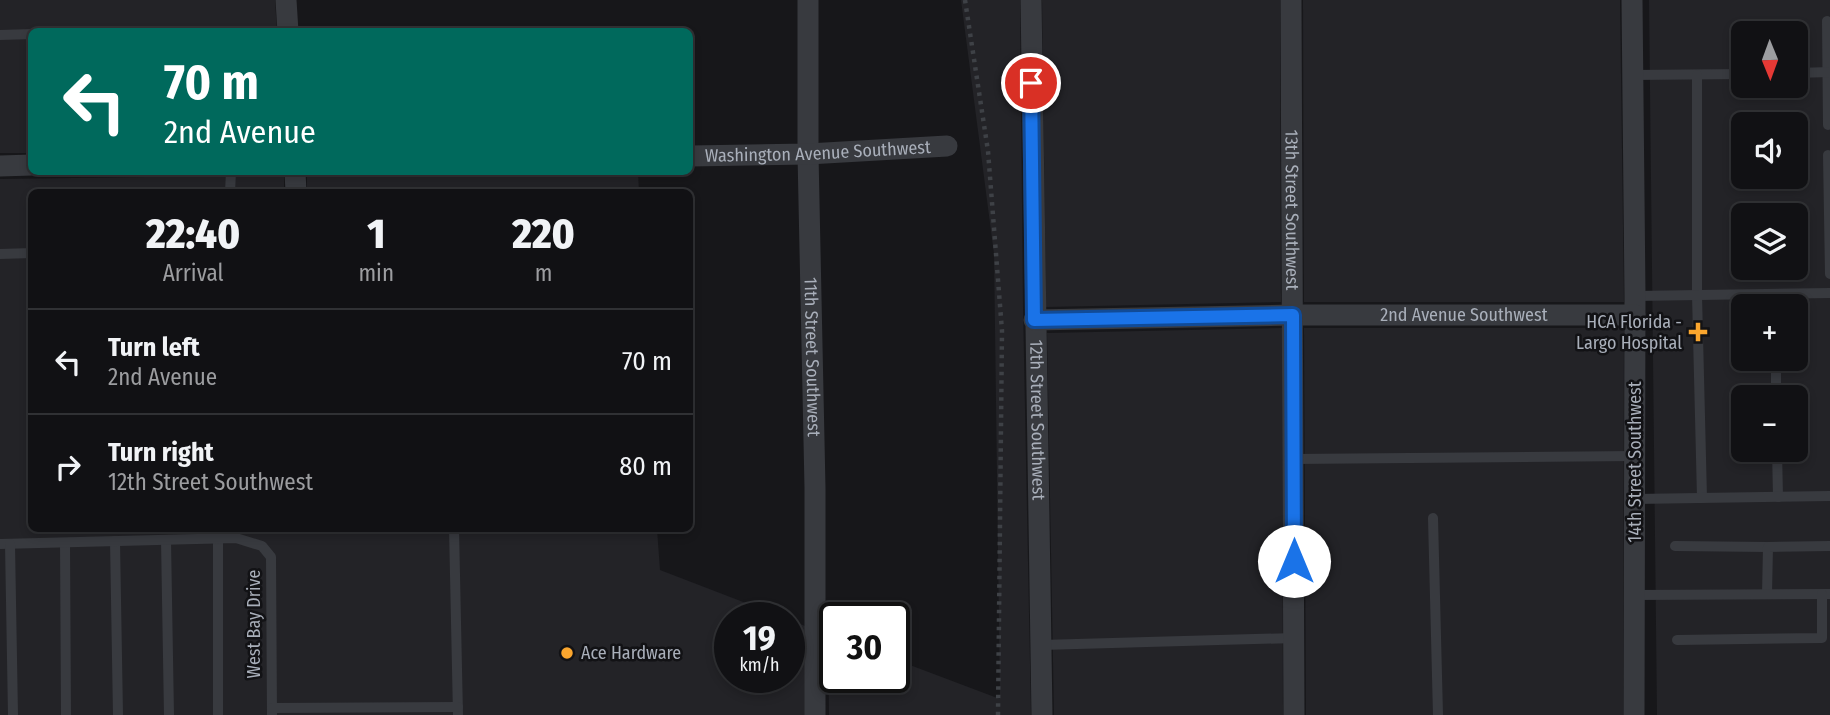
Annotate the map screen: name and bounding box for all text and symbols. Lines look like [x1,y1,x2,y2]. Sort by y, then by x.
north arrow [1731,21,1808,98]
map controls [1731,21,1808,462]
text: 70 m [164,53,259,112]
pin [1001,53,1061,113]
icon: left [49,56,140,147]
icon: arrive [1012,64,1050,102]
button: sound [1731,112,1808,189]
text: 2nd Avenue [164,113,316,151]
street label: 13th Street Southwest [1281,130,1303,291]
street label: Washington Avenue Southwest [705,136,932,167]
button: layers [1731,203,1808,280]
text: 22:40 [146,209,240,259]
text: 1 [367,209,385,259]
text: 220 [512,209,575,259]
text: Arrival [163,259,224,287]
text: min [358,259,394,287]
text: m [535,259,552,287]
street label: 11th Street Southwest [800,277,825,437]
button: + [1731,294,1808,371]
street label: 2nd Avenue Southwest [1380,304,1548,326]
place label: HCA Florida - Largo Hospital [1576,311,1682,354]
marker: HCA Florida - Largo Hospital [1688,322,1708,342]
text: Turn left [108,332,200,363]
street label: 12th Street Southwest [1025,339,1050,501]
icon: left [49,343,87,381]
text: 70 m [622,346,672,377]
text: 2nd Avenue [108,363,217,391]
street label: 14th Street Southwest [1624,381,1646,543]
button: − [1731,385,1808,462]
text: Turn right [108,437,214,468]
icon: right [49,448,87,486]
text: 80 m [619,451,672,482]
text: 12th Street Southwest [108,468,313,496]
position arrow [1257,524,1331,598]
street label: West Bay Drive [243,570,265,678]
speed limit sign: 30 [819,602,910,693]
text: 19 [743,617,776,659]
place label: Ace Hardware [581,642,681,664]
marker: Ace Hardware [559,645,575,661]
text: km/h [739,654,780,676]

